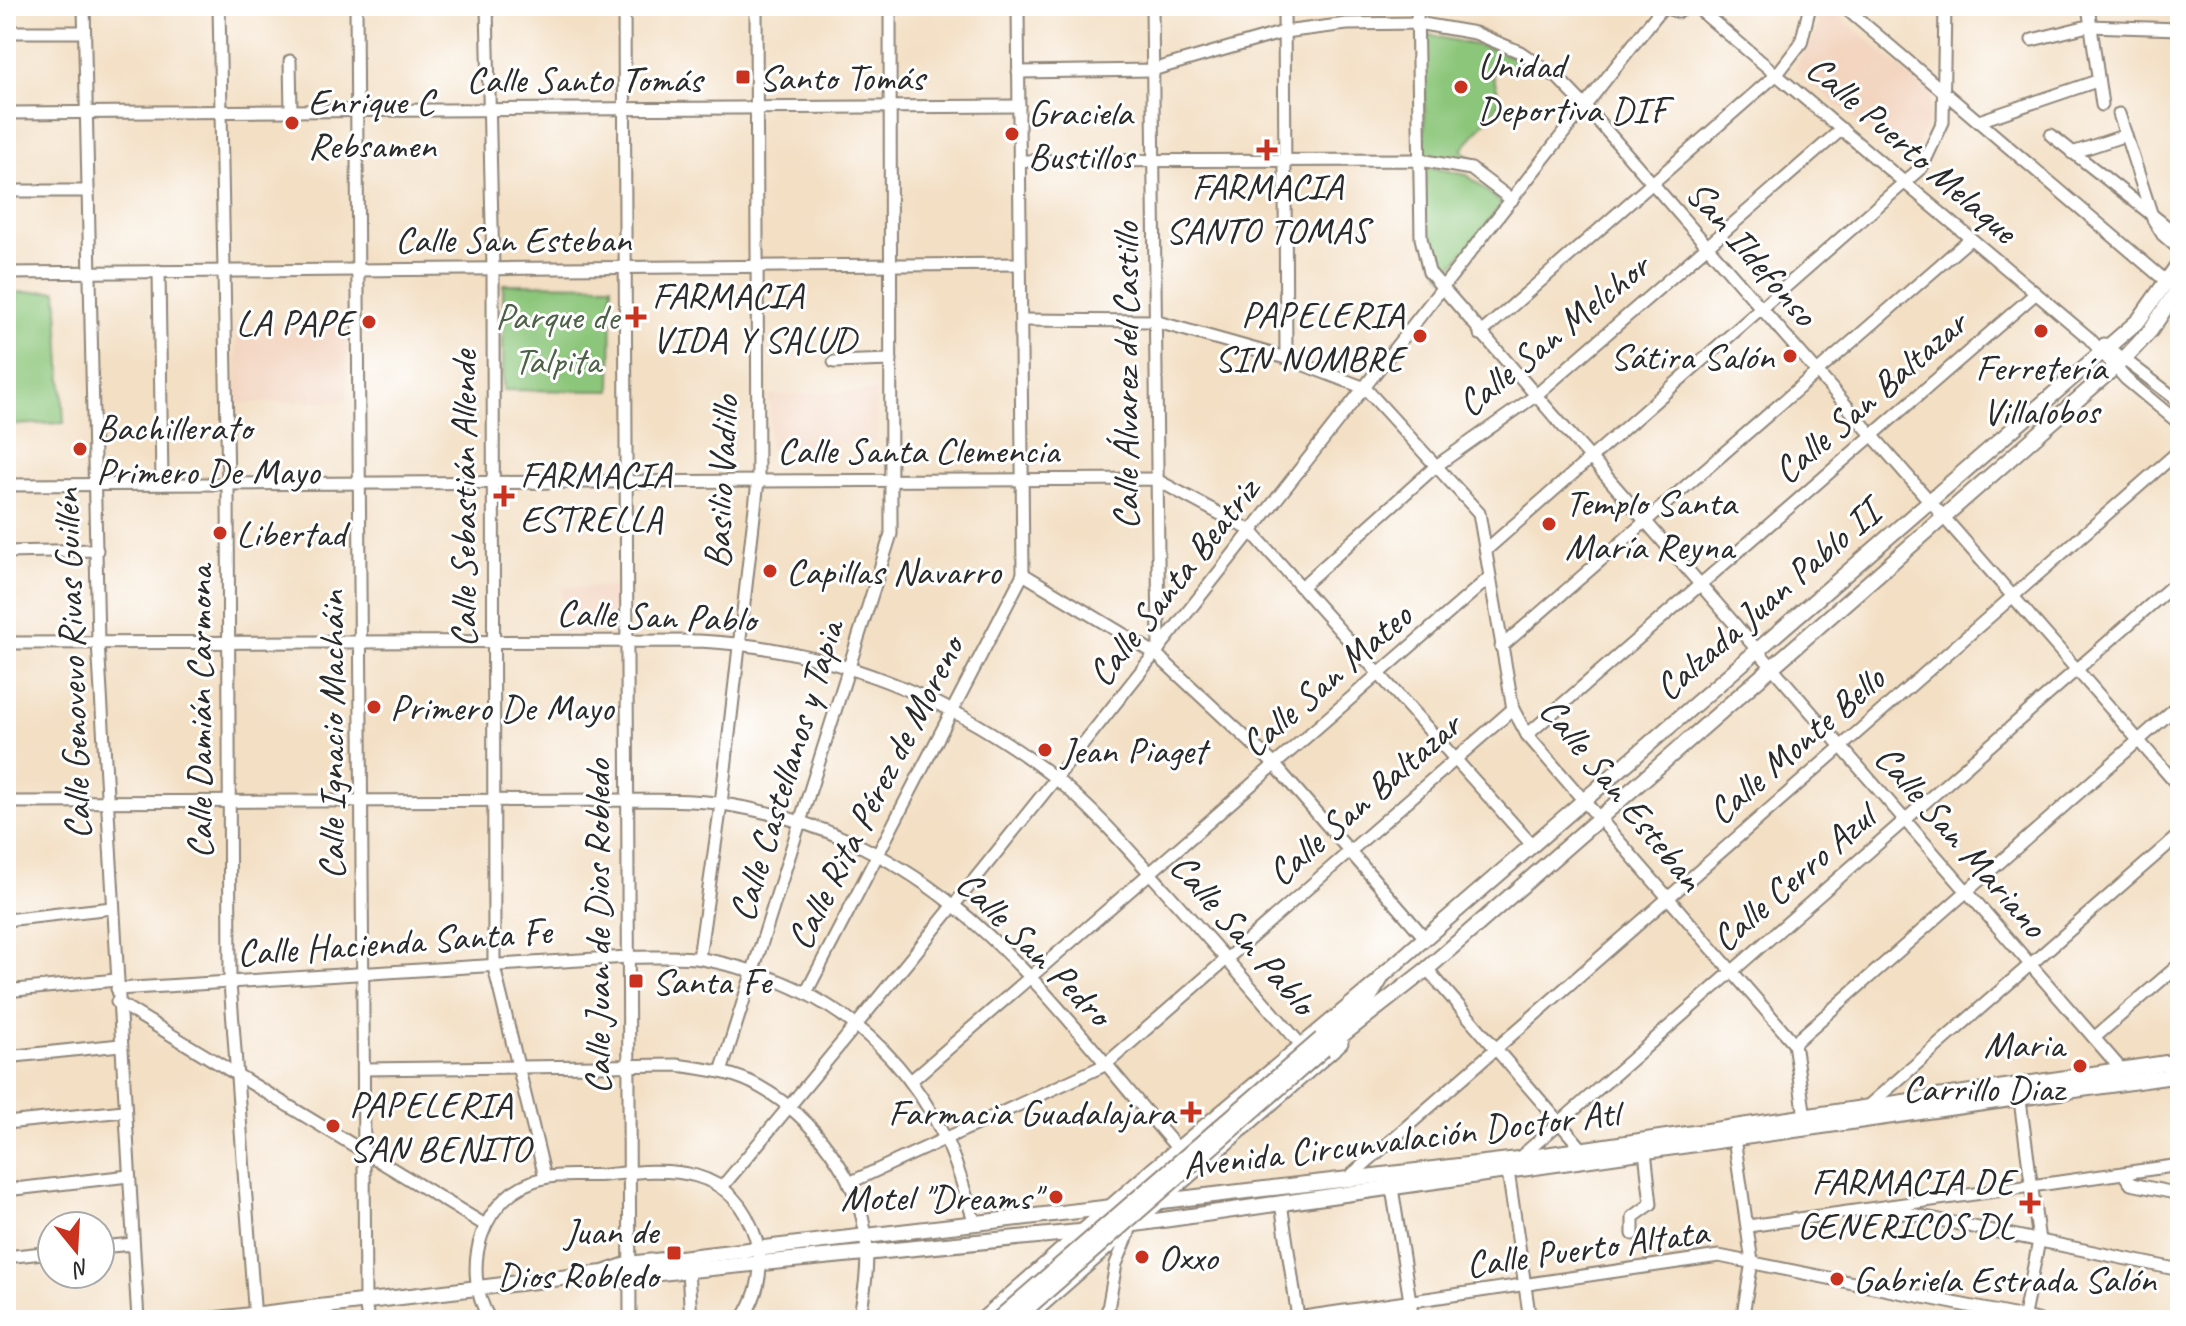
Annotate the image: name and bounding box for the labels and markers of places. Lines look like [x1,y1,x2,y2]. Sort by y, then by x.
place label: Unidad Deportiva DIF [1477,42,1675,133]
place label: Santo Tomás [759,54,928,101]
marker: Santo Tomás [734,68,752,86]
place label: Enrique C Rebsamen [308,78,438,169]
marker: Unidad Deportiva DIF [1452,78,1470,96]
place label: Graciela Bustillos [1028,89,1137,180]
marker: Enrique C Rebsamen [283,114,301,132]
marker: Graciela Bustillos [1003,125,1021,143]
marker: FARMACIA SANTO TOMAS [1258,141,1276,159]
place label: FARMACIA SANTO TOMAS [1165,163,1374,254]
place label: FARMACIA VIDA Y SALUD [652,272,859,363]
place label: PAPELERIA SIN NOMBRE [1214,291,1409,382]
place label: LA PAPE [236,299,358,346]
marker: FARMACIA VIDA Y SALUD [627,308,645,326]
marker: LA PAPE [360,313,378,331]
marker: Ferretería Villalobos [2032,322,2050,340]
marker: PAPELERIA SIN NOMBRE [1411,327,1429,345]
place label: Sátira Salón [1610,333,1776,380]
place label: Ferretería Villalobos [1975,344,2109,435]
marker: Sátira Salón [1781,347,1799,365]
place label: Bachillerato Primero De Mayo [96,404,321,495]
marker: Bachillerato Primero De Mayo [71,440,89,458]
place label: FARMACIA ESTRELLA [520,451,673,542]
place label: Templo Santa María Reyna [1565,479,1739,570]
marker: FARMACIA ESTRELLA [495,487,513,505]
place label: Libertad [236,510,351,557]
marker: Templo Santa María Reyna [1540,515,1558,533]
marker: Libertad [211,524,229,542]
place label: Capillas Navarro [786,548,1002,595]
marker: Capillas Navarro [761,562,779,580]
place label: Primero De Mayo [390,684,615,731]
marker: Primero De Mayo [365,698,383,716]
place label: Jean Piaget [1059,727,1212,774]
marker: Jean Piaget [1036,741,1054,759]
place label: Santa Fe [652,958,774,1005]
marker: Santa Fe [627,972,645,990]
place label: Maria Carrillo Diaz [1903,1021,2067,1112]
marker: Maria Carrillo Diaz [2071,1057,2089,1075]
place label: PAPELERIA SAN BENITO [349,1081,534,1172]
place label: Farmacia Guadalajara [888,1089,1177,1136]
marker: Farmacia Guadalajara [1182,1103,1200,1121]
marker: PAPELERIA SAN BENITO [324,1117,342,1135]
place label: FARMACIA DE GENERICOS DL [1797,1158,2019,1249]
place label: Motel "Dreams" [841,1174,1047,1221]
marker: Motel "Dreams" [1047,1188,1065,1206]
marker: FARMACIA DE GENERICOS DL [2021,1194,2039,1212]
place label: Juan de Dios Robledo [497,1208,662,1299]
place label: Oxxo [1158,1234,1220,1281]
marker: Juan de Dios Robledo [665,1244,683,1262]
marker: Oxxo [1133,1248,1151,1266]
place label: Gabriela Estrada Salón [1853,1256,2158,1303]
marker: Gabriela Estrada Salón [1828,1270,1846,1288]

